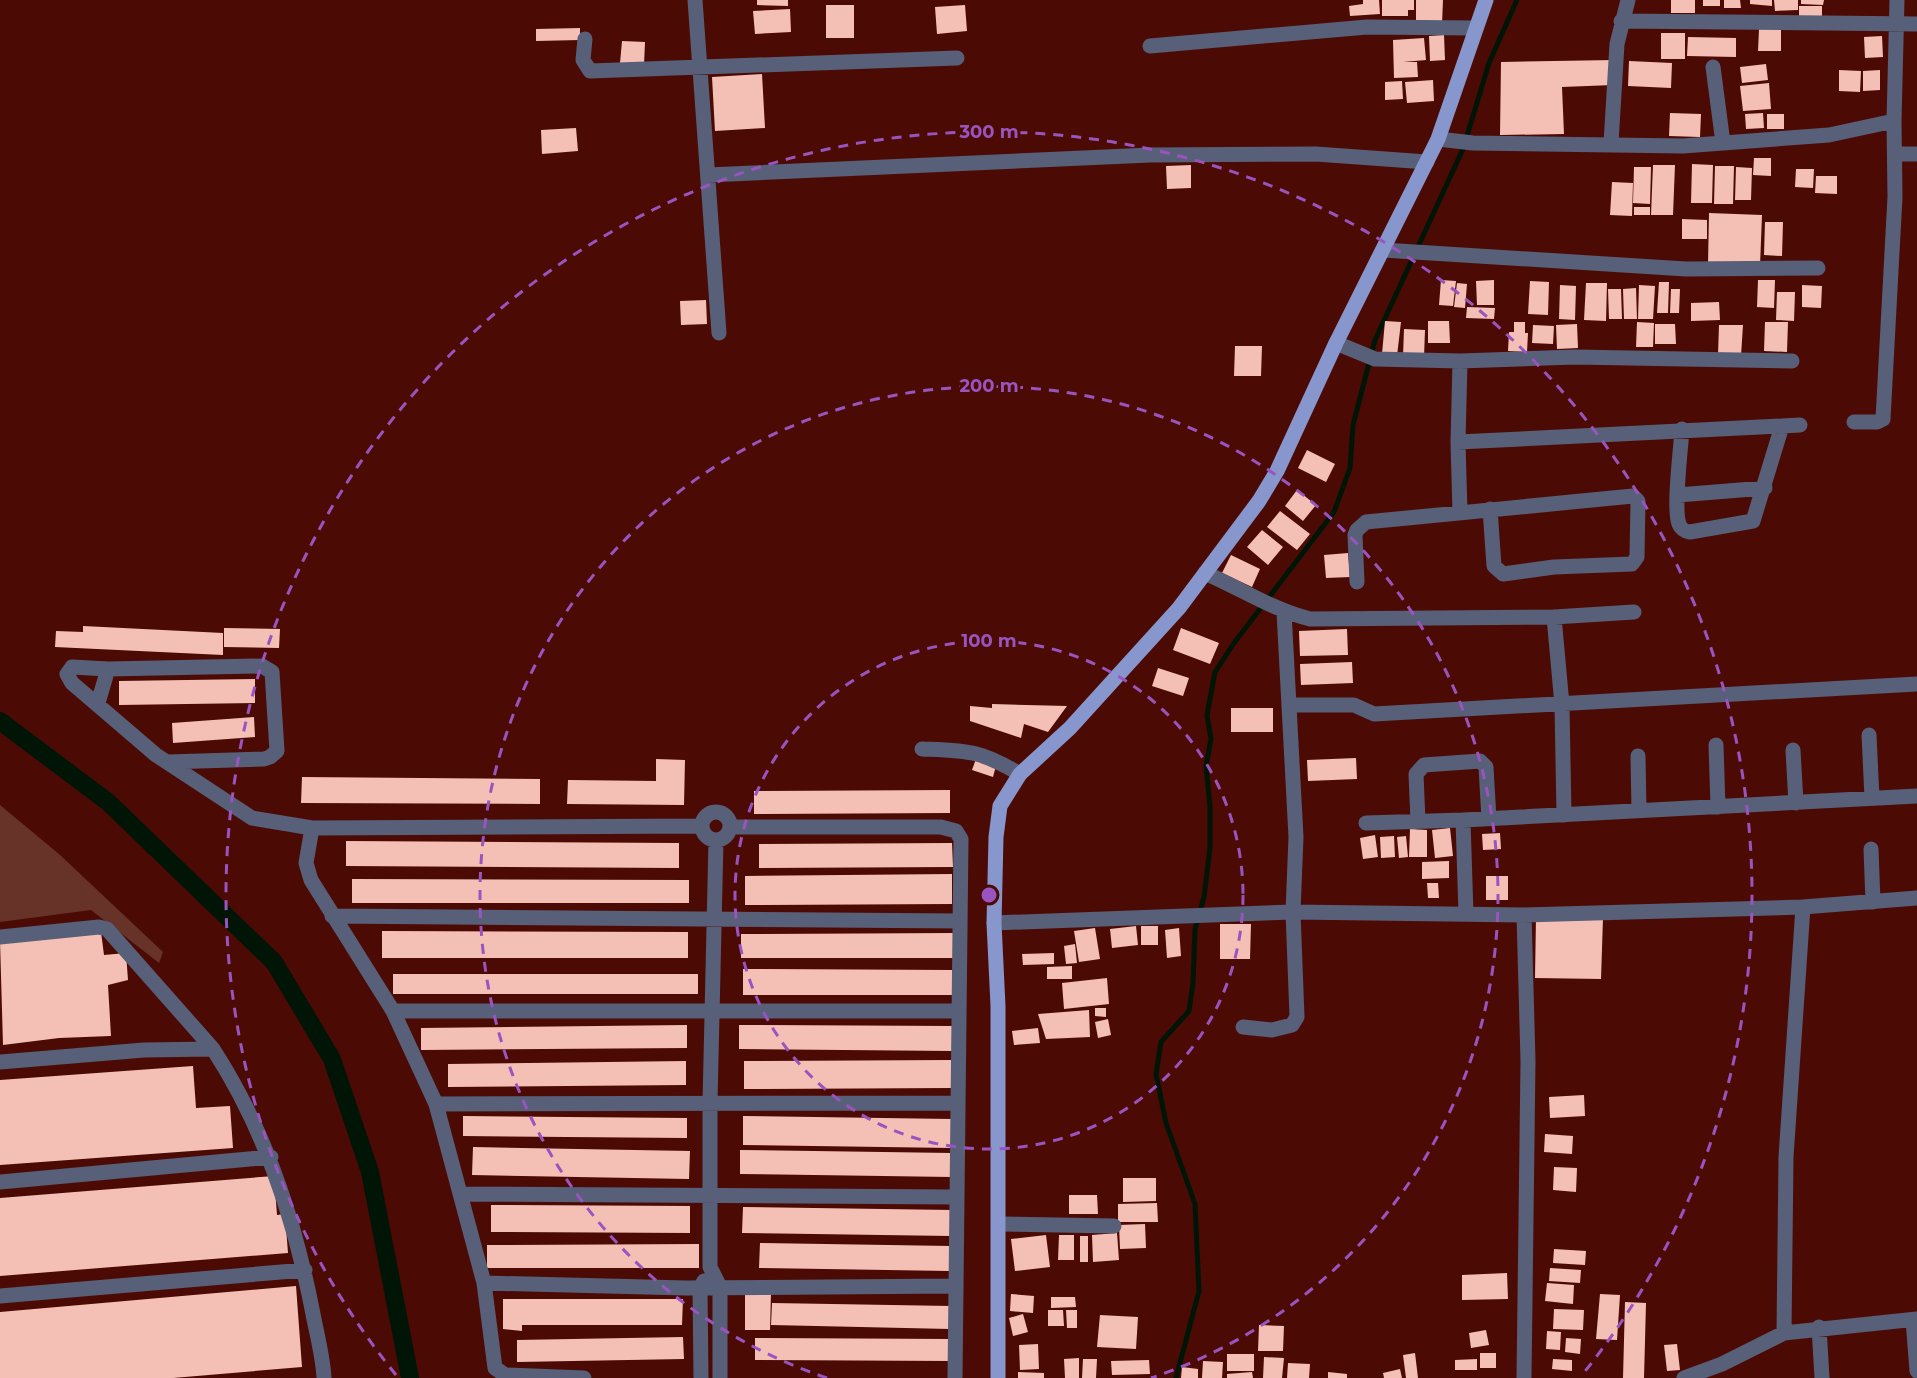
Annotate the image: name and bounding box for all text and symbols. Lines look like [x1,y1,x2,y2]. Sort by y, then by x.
text: 300 m [958,121,1019,143]
text: 200 m [959,375,1019,397]
text: 100 m [961,630,1017,652]
centre of rings [979,885,999,905]

